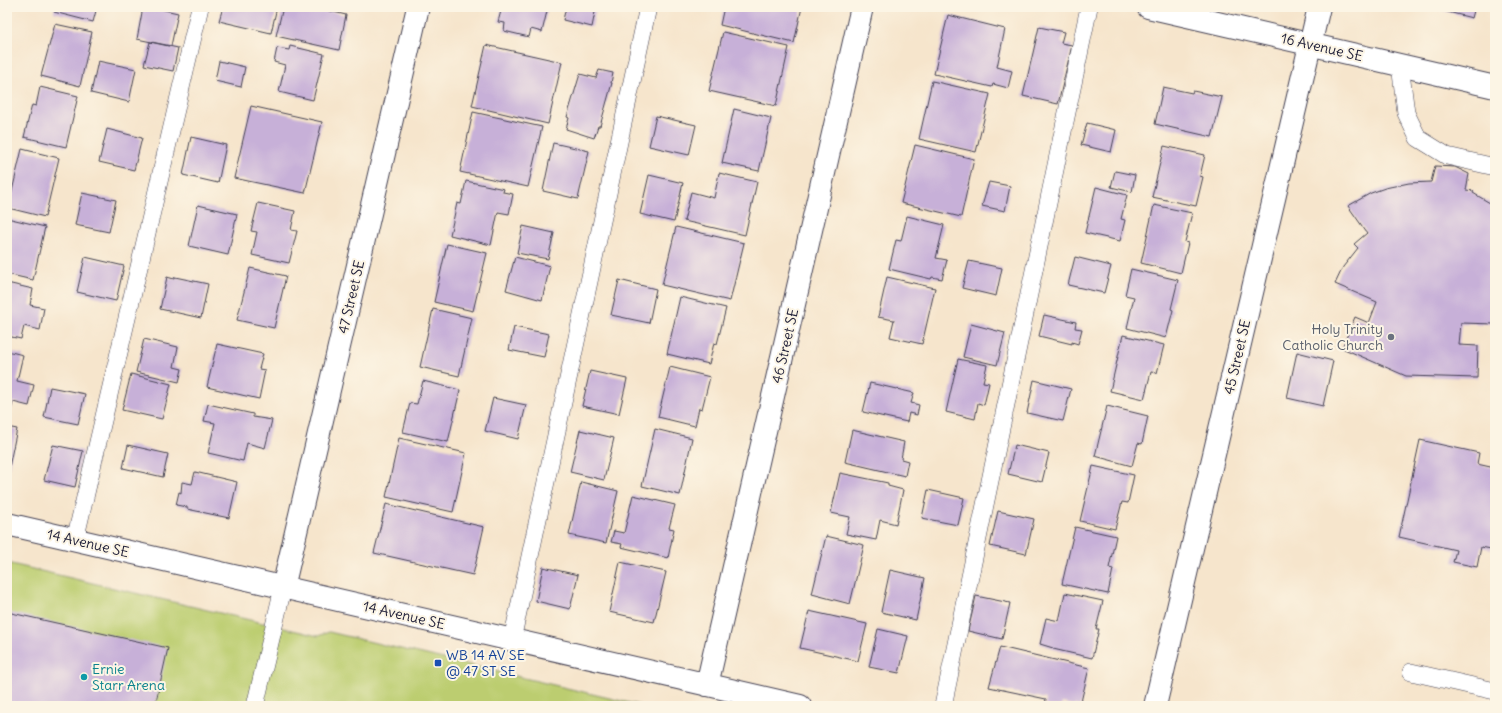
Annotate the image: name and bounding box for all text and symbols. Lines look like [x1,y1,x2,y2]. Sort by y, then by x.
street label: 16 Avenue SE [1279,29,1365,65]
street label: 47 Street SE [334,259,368,335]
street label: 46 Street SE [768,307,802,385]
street label: 45 Street SE [1220,318,1254,396]
place label: Holy Trinity Catholic Church [1282,320,1383,354]
marker: Holy Trinity Catholic Church [1386,332,1396,342]
street label: 14 Avenue SE [45,525,131,561]
street label: 14 Avenue SE [361,597,447,633]
place label: WB 14 AV SE @ 47 ST SE [446,646,525,680]
marker: WB 14 AV SE @ 47 ST SE [433,658,443,668]
place label: Ernie Starr Arena [92,660,165,694]
marker: Ernie Starr Arena [79,672,89,682]

